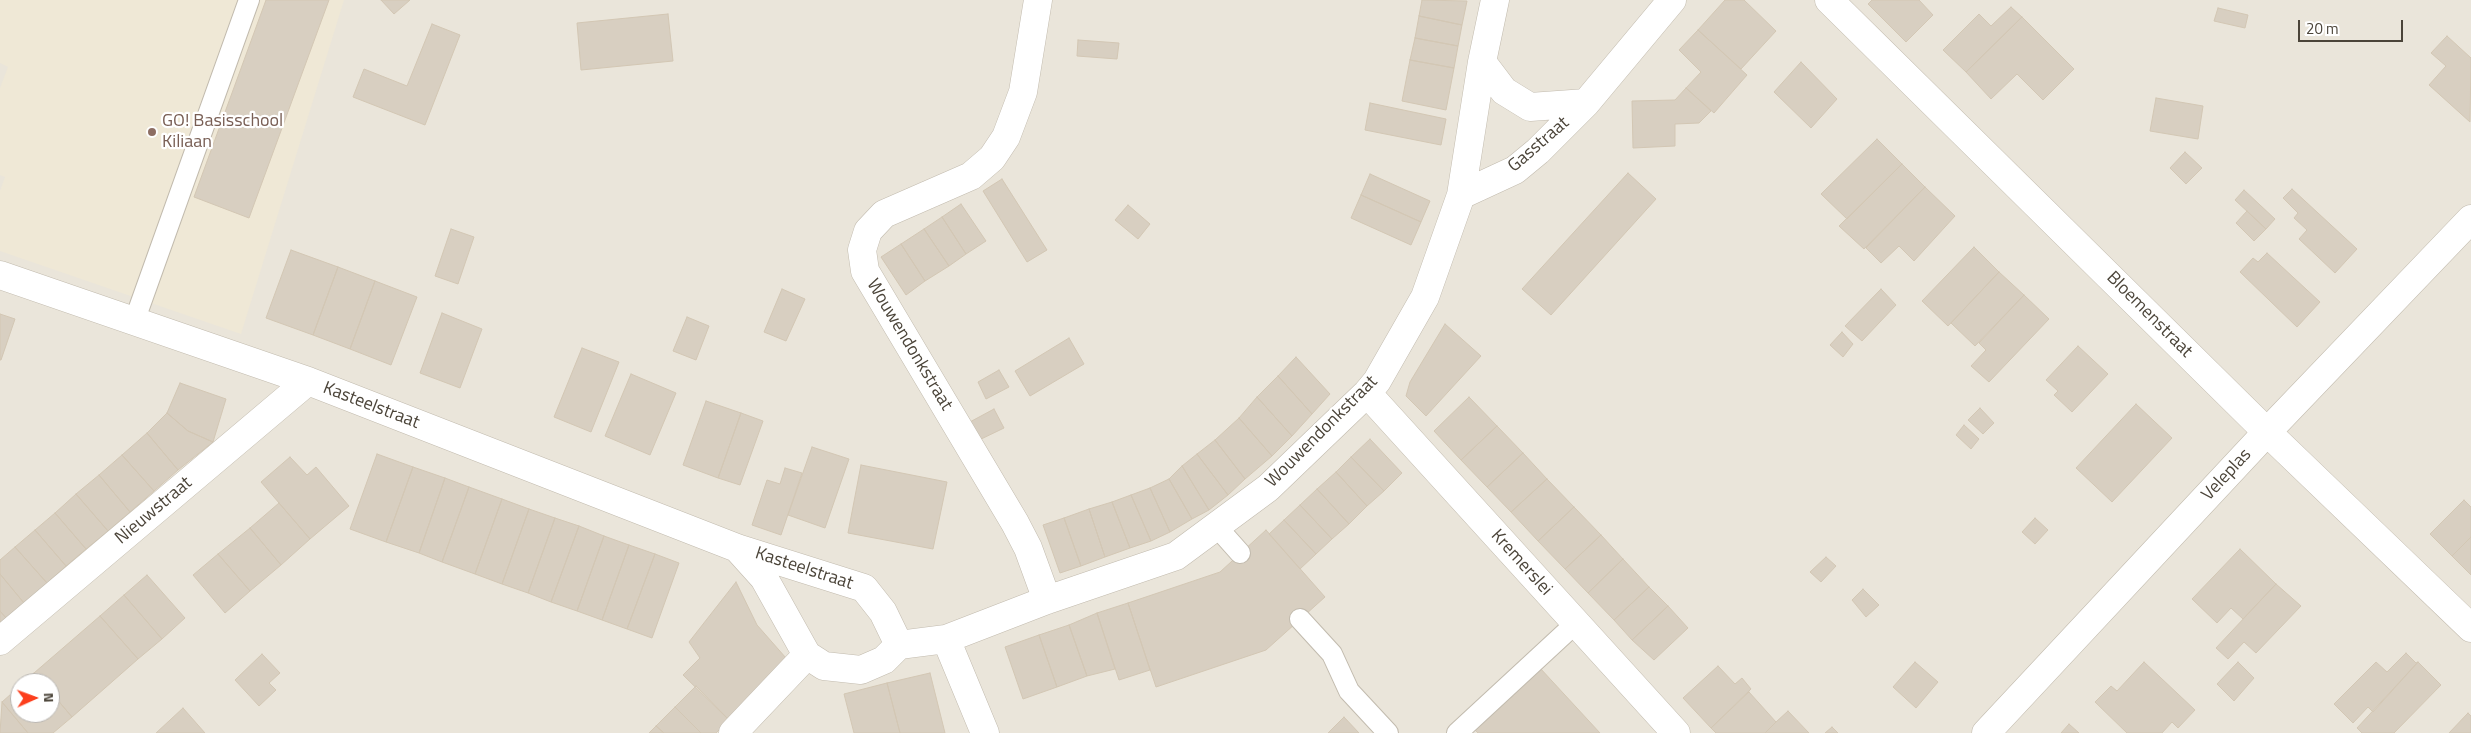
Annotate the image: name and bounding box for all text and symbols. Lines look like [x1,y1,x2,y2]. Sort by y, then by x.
scale bar [2301,10,2406,42]
text: 20 m [2306,17,2339,40]
place label: GO! Basisschool Kiliaan [162,111,283,154]
street label: Gasstraat [1504,113,1574,177]
marker: GO! Basisschool Kiliaan [146,126,158,138]
street label: Bloemenstraat [2101,267,2197,363]
street label: Wouwendonkstraat [861,275,957,415]
street label: Wouwendonkstraat [1261,371,1383,493]
street label: Kasteelstraat [320,378,422,434]
street label: Veleplas [2198,444,2256,506]
street label: Nieuwstraat [111,473,197,549]
street label: Kremerslei [1486,526,1556,600]
street label: Kasteelstraat [752,543,856,595]
north arrow [10,673,60,723]
text: N [39,692,60,703]

